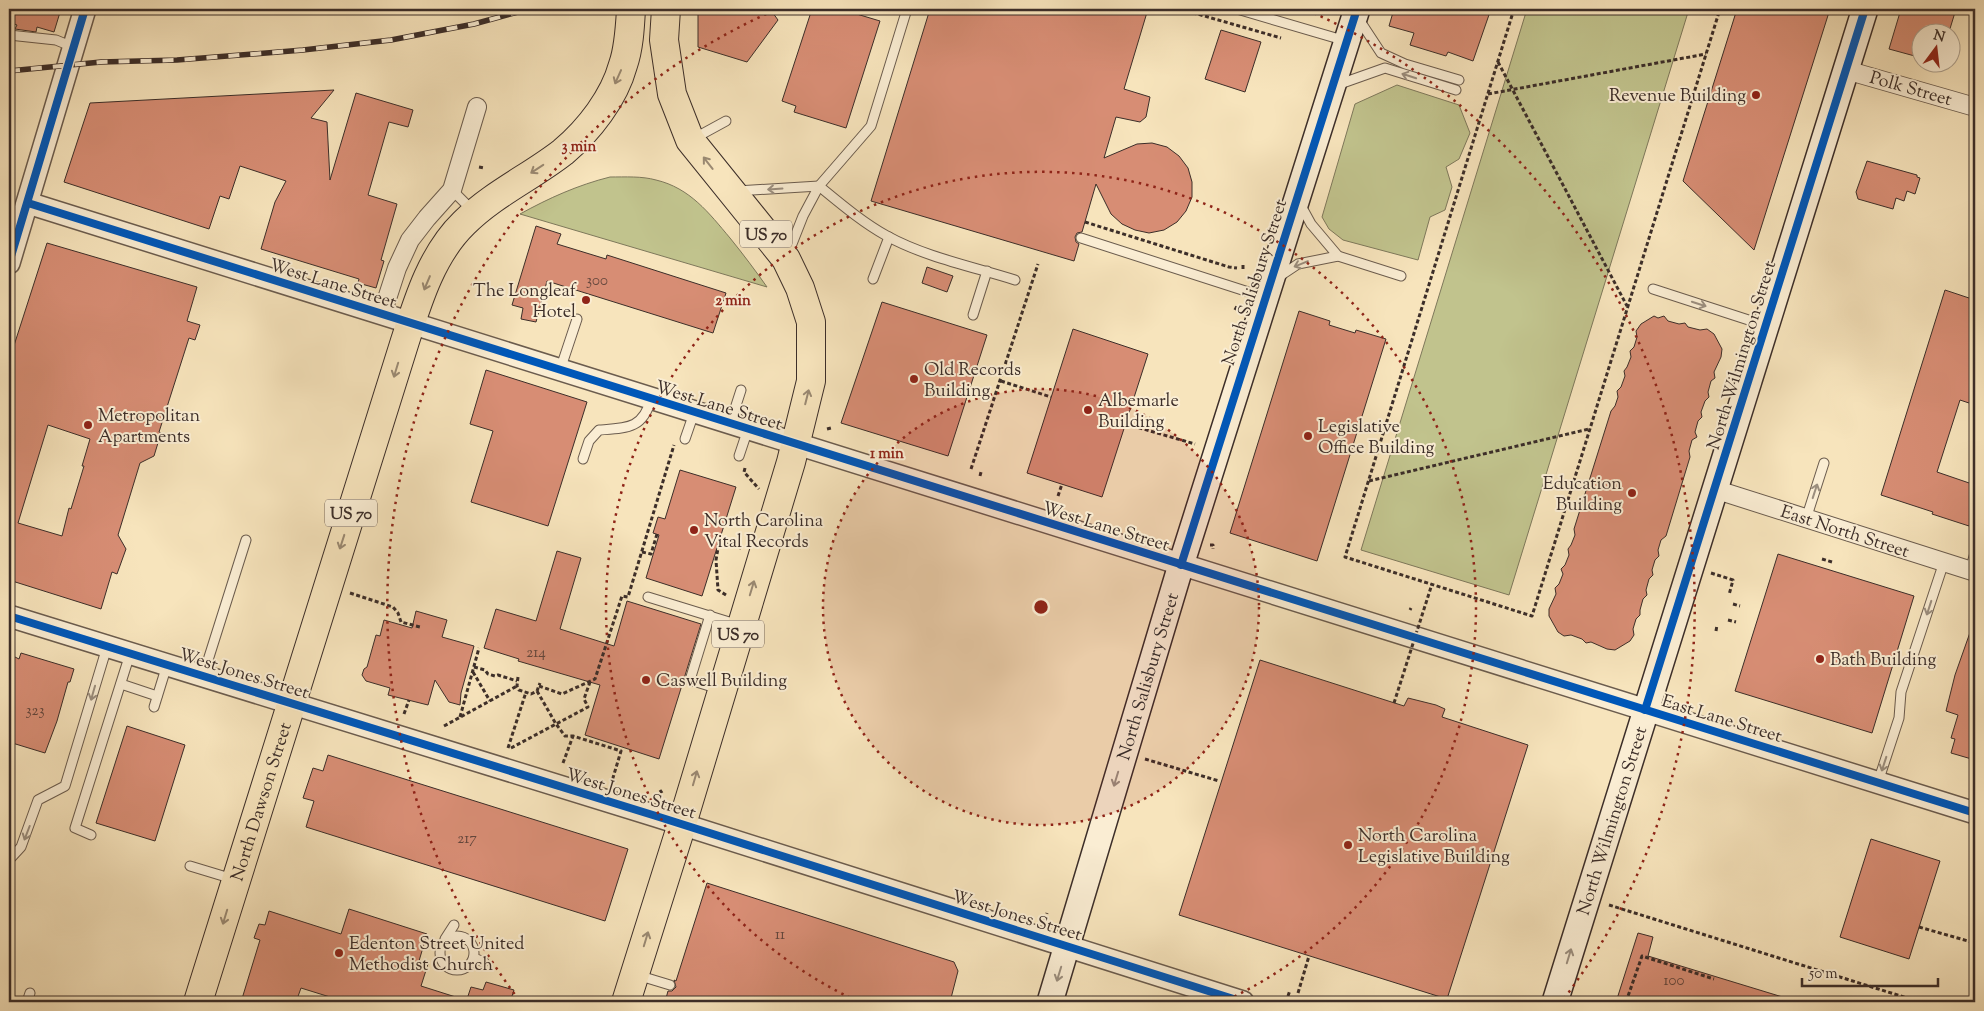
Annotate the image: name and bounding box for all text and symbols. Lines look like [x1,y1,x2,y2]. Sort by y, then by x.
north arrow [1912,22,1962,72]
text: N [1931,26,1947,48]
street label: Polk Street [1866,66,1955,114]
one-way arrow [613,69,623,84]
one-way arrow [1402,70,1418,80]
place label: Revenue Building [1609,84,1746,110]
marker: Revenue Building [1750,89,1762,101]
text: 3 min [562,137,597,158]
one-way arrow [702,156,713,169]
one-way arrow [530,164,544,174]
one-way arrow [767,184,783,193]
street label: North Salisbury Street [1217,196,1295,369]
road number: US 70 [740,220,792,248]
street label: West Lane Street [265,253,399,317]
street label: North Wilmington Street [1702,258,1784,453]
one-way arrow [1294,260,1309,270]
house number: 300 [586,271,608,292]
one-way arrow [421,275,431,290]
place label: The Longleaf Hotel [473,279,577,326]
text: 2 min [715,291,751,312]
marker: The Longleaf Hotel [580,294,592,306]
one-way arrow [1691,299,1707,309]
place label: Old Records Building [924,358,1021,405]
one-way arrow [390,362,400,378]
marker: Old Records Building [908,373,920,385]
street label: West Lane Street [651,375,785,439]
one-way arrow [803,389,813,405]
place label: Albemarle Building [1098,389,1179,436]
place label: Metropolitan Apartments [98,404,200,451]
marker: Albemarle Building [1082,404,1094,416]
place label: Legislative Office Building [1318,415,1435,462]
marker: Metropolitan Apartments [82,419,94,431]
marker: Legislative Office Building [1302,430,1314,442]
text: 1 min [870,444,904,465]
place label: Education Building [1543,472,1622,519]
one-way arrow [1811,484,1820,499]
marker: Education Building [1626,487,1638,499]
street label: West Lane Street [1038,496,1172,560]
road number: US 70 [325,499,377,526]
street label: East North Street [1777,500,1912,566]
place label: North Carolina Vital Records [704,509,823,556]
marker: North Carolina Vital Records [688,524,700,536]
one-way arrow [336,533,346,549]
one-way arrow [747,581,757,597]
street label: North Salisbury Street [1112,590,1187,764]
centre of rings [1032,598,1050,616]
one-way arrow [1924,600,1934,616]
road number: US 70 [712,620,764,648]
street label: West Jones Street [175,643,312,707]
house number: 214 [526,643,546,664]
place label: Bath Building [1830,648,1936,674]
marker: Bath Building [1814,653,1826,665]
place label: Caswell Building [656,669,787,695]
marker: Caswell Building [640,674,652,686]
one-way arrow [88,685,97,701]
street label: East Lane Street [1658,689,1785,751]
house number: 323 [25,701,45,722]
street label: North Dawson Street [226,720,300,885]
street label: North Wilmington Street [1572,723,1655,919]
one-way arrow [1878,755,1888,771]
street label: West Jones Street [562,763,699,827]
one-way arrow [691,770,701,786]
one-way arrow [1111,771,1121,787]
place label: North Carolina Legislative Building [1358,824,1510,871]
one-way arrow [22,825,31,841]
house number: 217 [457,829,477,850]
marker: North Carolina Legislative Building [1342,839,1354,851]
street label: West Jones Street [948,885,1085,949]
one-way arrow [219,908,229,924]
house number: 11 [775,925,785,946]
one-way arrow [641,931,651,947]
place label: Edenton Street United Methodist Church [349,932,525,979]
marker: Edenton Street United Methodist Church [333,947,345,959]
one-way arrow [1565,948,1575,964]
scale bar [1802,956,1938,988]
text: 50 m [1808,964,1838,985]
one-way arrow [1053,966,1063,982]
house number: 100 [1664,971,1684,992]

